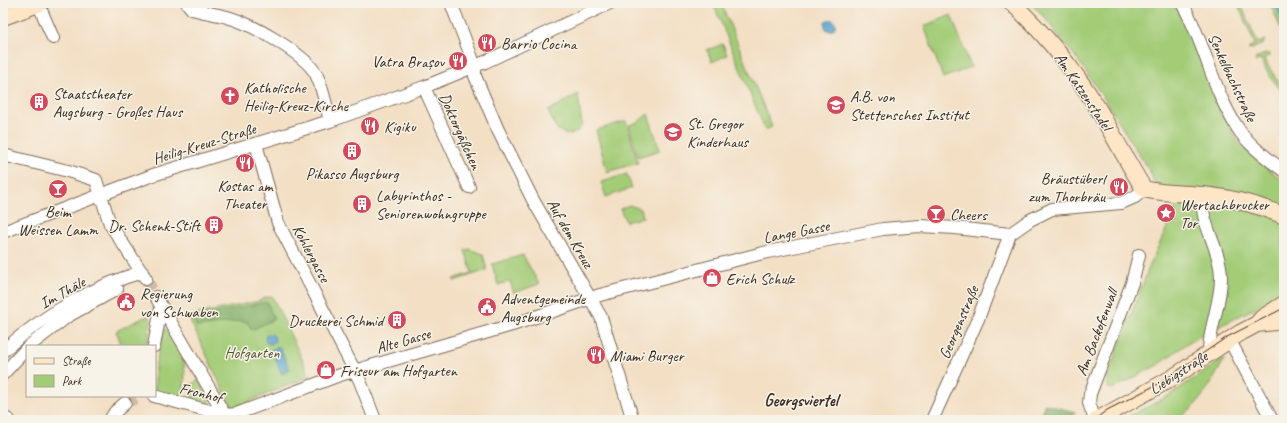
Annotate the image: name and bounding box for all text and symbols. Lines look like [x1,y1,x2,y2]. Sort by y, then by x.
street label: Senkelbachstraße [1203,30,1262,126]
restaurant icon: Barrio Cocina [476,32,498,54]
place label: Barrio Cocina [501,34,578,54]
street label: Am Katzenstadel [1050,49,1118,137]
restaurant icon: Vatra Brașov [447,50,469,72]
place label: Vatra Brașov [372,52,446,72]
place label: Katholische Heilig-Kreuz-Kirche [244,78,350,116]
place label: Staatstheater Augsburg - Großes Haus [53,84,184,122]
church icon: Katholische Heilig-Kreuz-Kirche [219,85,241,107]
place label: A.B. von Stettensches Institut [850,87,971,125]
street label: Doktorgäßchen [434,90,486,174]
building icon: Staatstheater Augsburg - Großes Haus [28,91,50,113]
school or university icon: A.B. von Stettensches Institut [825,94,847,116]
place label: St. Gregor Kinderhaus [687,114,749,152]
restaurant icon: Kigiku [359,115,381,137]
place label: Kigiku [384,117,417,137]
street label: Heilig-Kreuz-Straße [150,118,260,169]
school or university icon: St. Gregor Kinderhaus [662,121,684,143]
building icon: Pikasso Augsburg [341,140,363,162]
restaurant icon: Kostas am Theater [234,152,256,174]
place label: Pikasso Augsburg [306,164,400,184]
place label: Bräustüberl zum Thorbräu [1029,169,1108,207]
place label: Kostas am Theater [218,176,274,214]
restaurant icon: Bräustüberl zum Thorbräu [1108,176,1130,198]
bar icon: Beim Weissen Lamm [47,178,69,200]
place label: Labyrinthos - Seniorenwohngruppe [376,186,487,224]
building icon: Labyrinthos - Seniorenwohngruppe [351,193,373,215]
street label: Auf dem Kreuz [542,195,599,273]
place label: Wertachbrucker Tor [1180,195,1270,233]
place label: Beim Weissen Lamm [18,202,99,240]
place icon: Wertachbrucker Tor [1155,202,1177,224]
bar icon: Cheers [925,203,947,225]
place label: Cheers [950,205,988,225]
building icon: Dr. Schenk-Stift [203,214,225,236]
street label: Lange Gasse [762,215,832,248]
place label: Dr. Schenk-Stift [108,216,202,236]
street label: Kohlergasse [288,221,335,287]
shop icon: Erich Schulz [701,267,723,289]
place label: Erich Schulz [726,269,796,289]
street label: Im Thäle [36,271,90,313]
street label: Georgenstraße [935,281,984,362]
street label: Am Backofenwall [1071,283,1124,378]
place label: Regierung von Schwaben [140,284,219,322]
place label: Adventgemeinde Augsburg [501,289,587,327]
public building icon: Regierung von Schwaben [115,291,137,313]
public building icon: Adventgemeinde Augsburg [476,296,498,318]
building icon: Druckerei Schmid [386,309,408,331]
place label: Druckerei Schmid [289,311,386,331]
street label: Alte Gasse [374,323,434,358]
park label: Hofgarten [225,343,280,363]
restaurant icon: Miami Burger [585,344,607,366]
legend [26,345,156,397]
place label: Miami Burger [610,346,686,366]
street label: Liebigstraße [1145,346,1213,399]
text: Straße [62,353,91,369]
shop icon: Friseur am Hofgarten [315,359,337,381]
place label: Friseur am Hofgarten [340,361,458,381]
text: Park [62,373,83,389]
street label: Fronhof [177,378,227,408]
district label: Georgsviertel [764,390,842,411]

